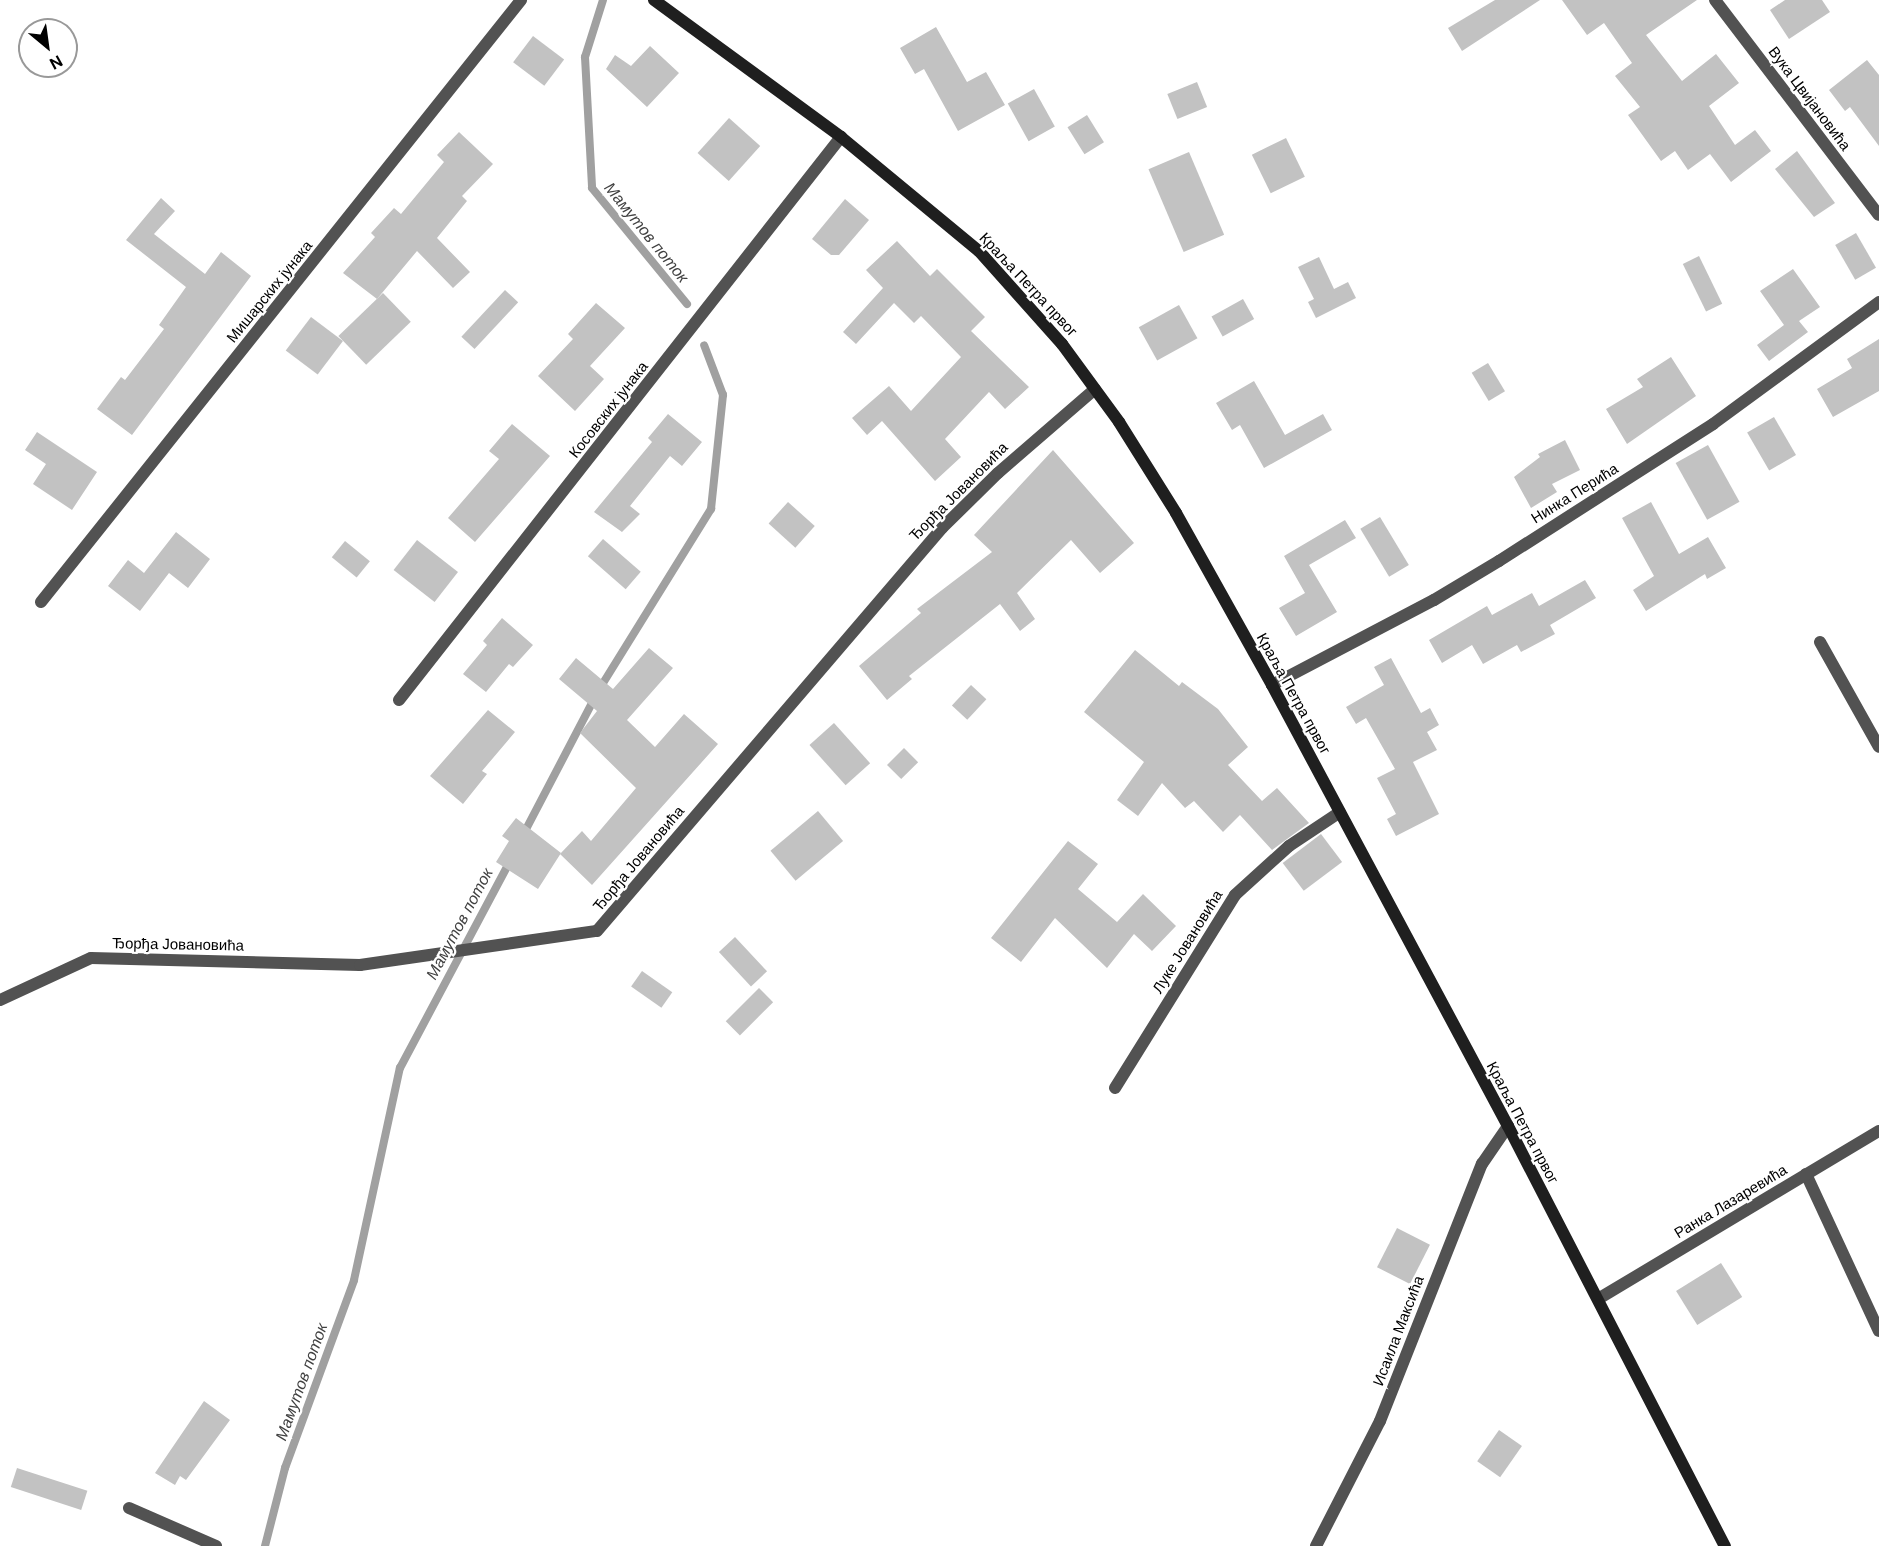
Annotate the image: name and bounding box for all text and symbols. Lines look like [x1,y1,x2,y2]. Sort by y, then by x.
north arrow [18,18,78,78]
street label: Вука Цвијановића [1764,44,1854,154]
text: N [46,50,66,74]
water label: Мамутов поток [600,179,692,287]
street label: Краља Петра првог [975,229,1081,341]
street label: Мишарских јунака [223,237,317,347]
street label: Косовских јунака [566,358,652,462]
street label: Ђорђа Јовановића [906,439,1012,545]
street label: Нинка Перића [1528,460,1622,528]
street label: Краља Петра првог [1252,630,1334,758]
street label: Ђорђа Јовановића [590,803,688,915]
water label: Мамутов поток [423,865,497,983]
street label: Луке Јовановића [1149,887,1227,997]
street label: Ђорђа Јовановића [112,935,244,955]
street label: Краља Петра првог [1482,1059,1562,1187]
street label: Ранка Лазаревића [1671,1161,1791,1243]
street label: Исаила Максића [1370,1273,1428,1389]
water label: Мамутов поток [272,1321,332,1443]

